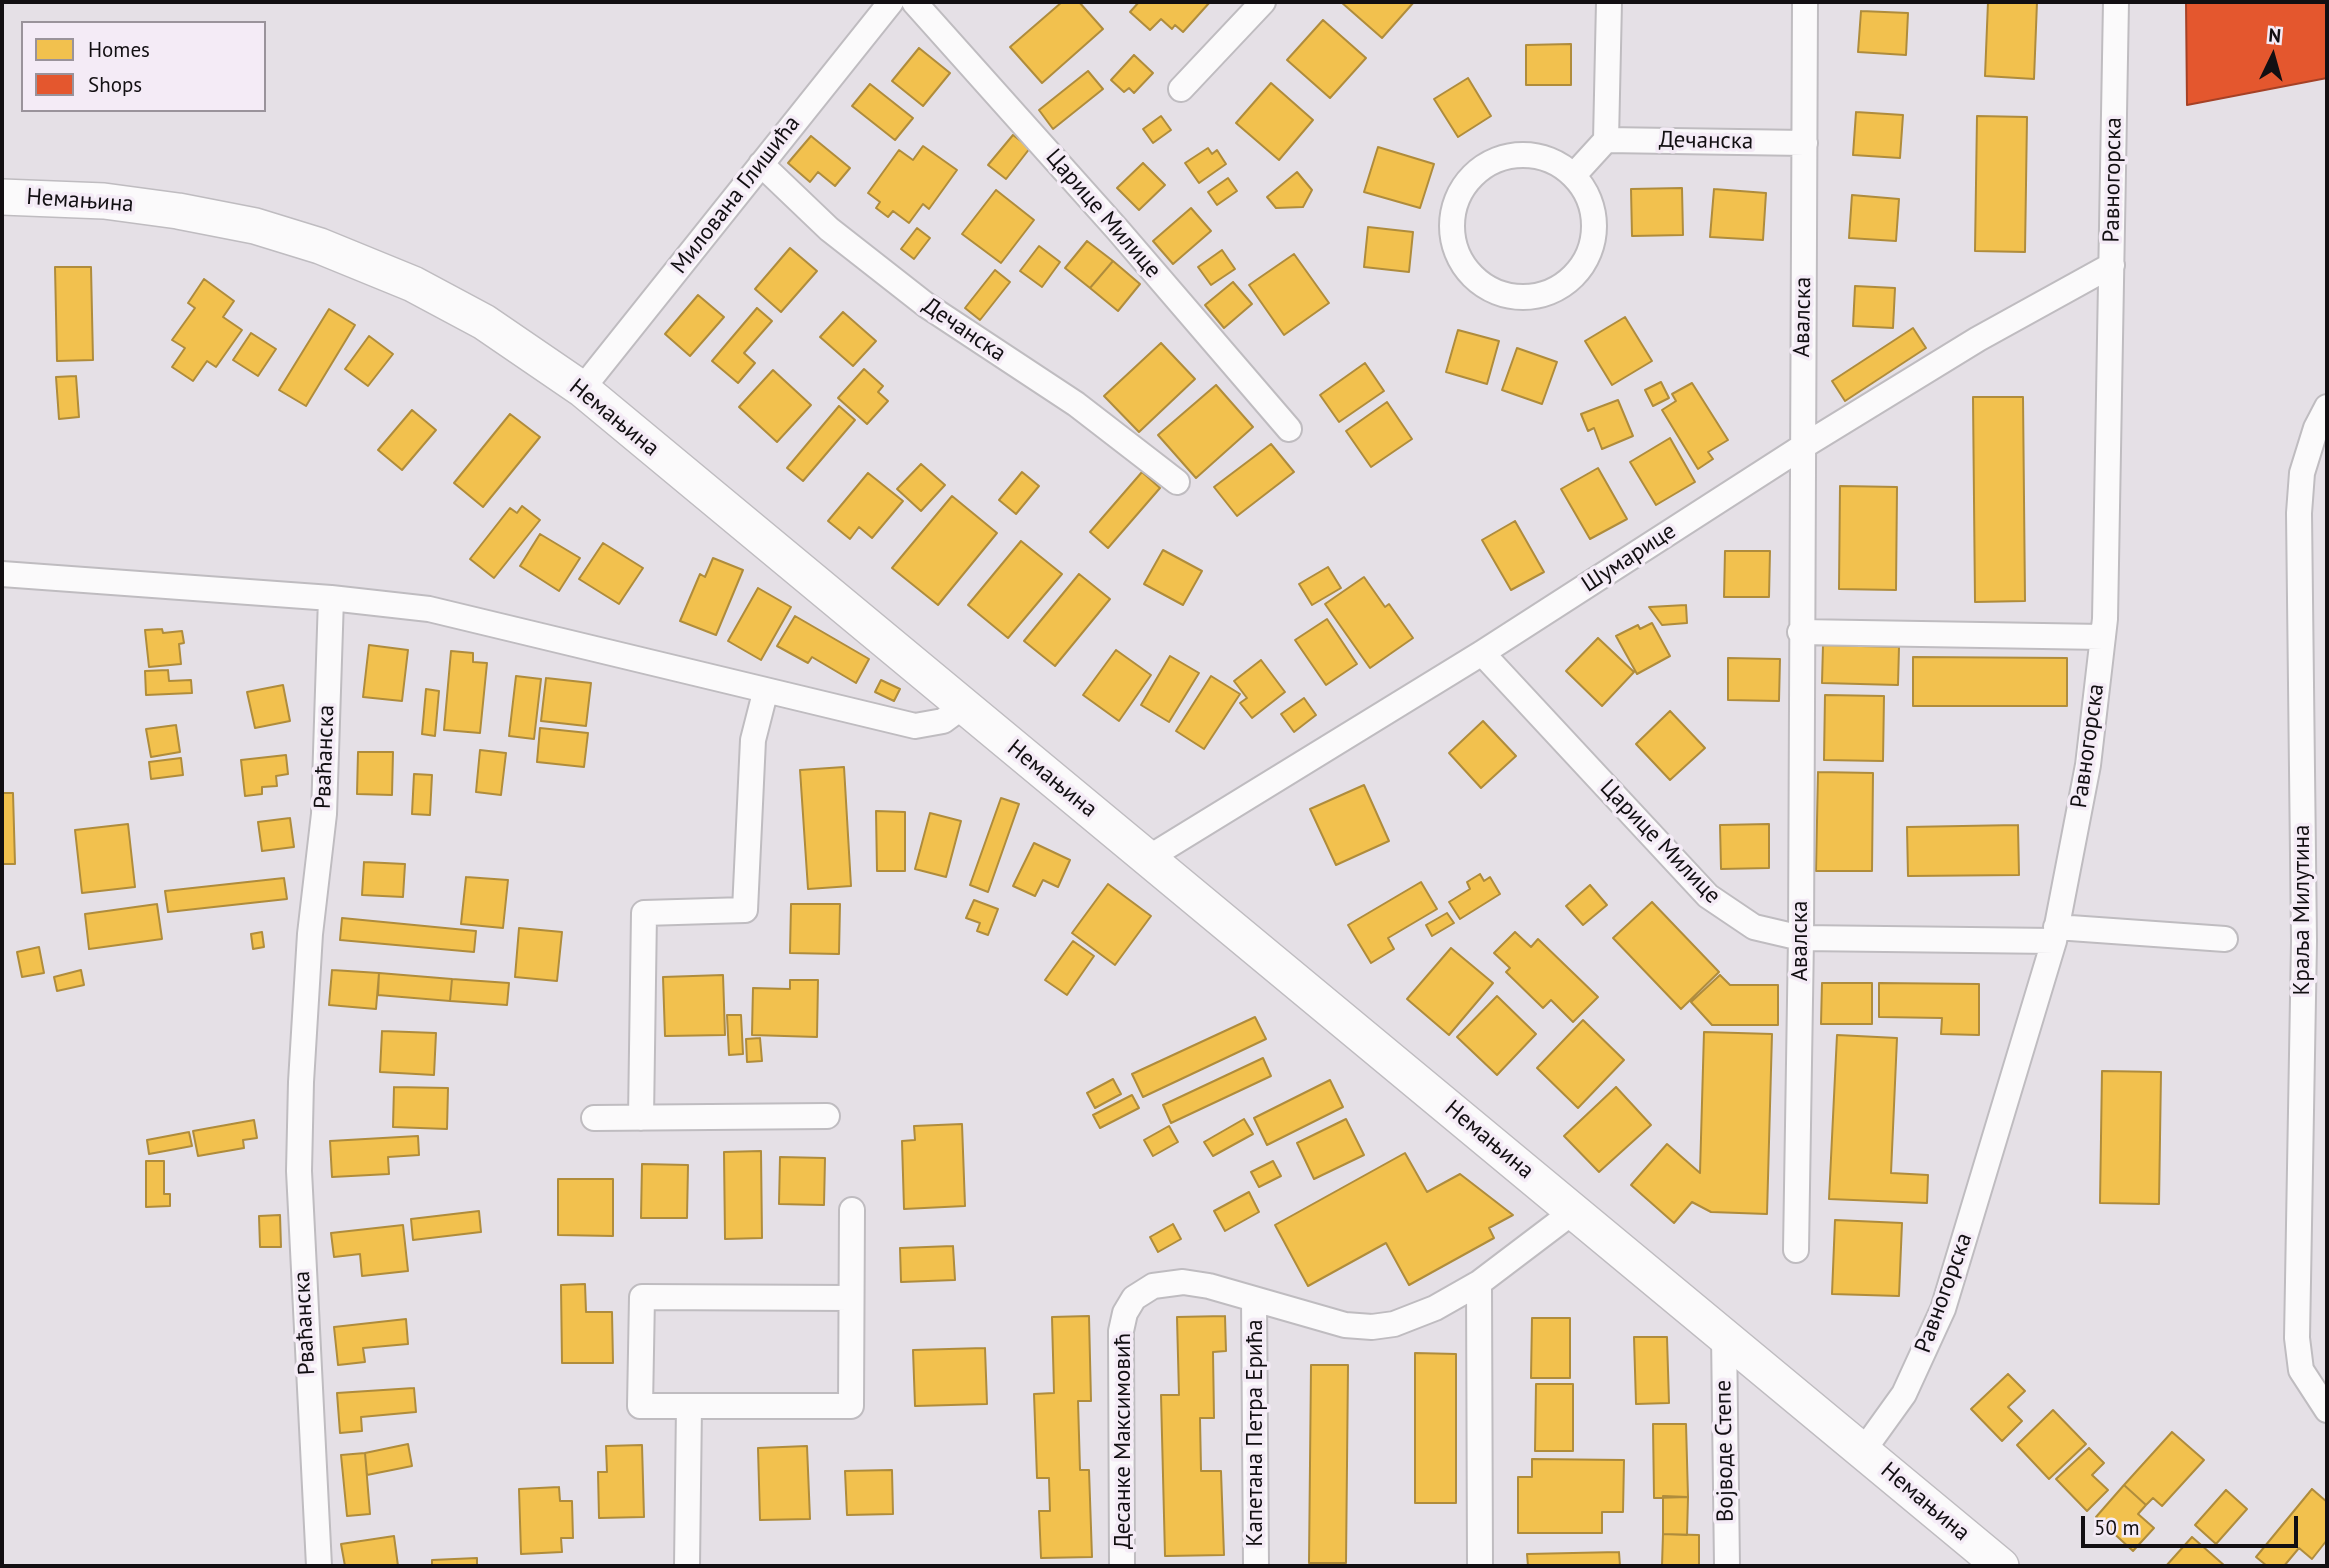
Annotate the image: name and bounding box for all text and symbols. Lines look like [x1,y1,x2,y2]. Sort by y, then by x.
legend [21,21,266,112]
north arrow [2238,21,2308,91]
text: N [2268,23,2282,48]
text: Homes [88,36,150,63]
text: Shops [88,71,142,98]
street label: Милована Глишића [666,110,806,280]
street label: Равногорска [2098,117,2128,243]
street label: Дечанска [1659,126,1753,156]
street label: Царице Милице [1040,144,1166,284]
street label: Немањина [25,183,135,219]
street label: Авалска [1788,276,1818,358]
street label: Дечанска [917,292,1011,368]
street label: Немањина [564,373,664,463]
street label: Шумарице [1577,517,1681,599]
street label: Равногорска [2066,682,2110,810]
street label: Рваћанска [309,704,341,810]
street label: Немањина [1002,734,1102,824]
street label: Царице Милице [1594,774,1726,910]
street label: Краља Милутина [2288,825,2316,995]
street label: Авалска [1786,901,1814,981]
street label: Немањина [1439,1095,1539,1185]
street label: Равногорска [1910,1229,1978,1357]
street label: Рваћанска [288,1270,322,1376]
street label: Капетана Петра Ерића [1241,1319,1269,1547]
street label: Десанке Максимовић [1109,1333,1137,1549]
street label: Војводе Степе [1710,1380,1740,1522]
street label: Немањина [1875,1457,1975,1547]
scale bar [2084,1502,2301,1546]
text: 50 m [2094,1514,2140,1541]

